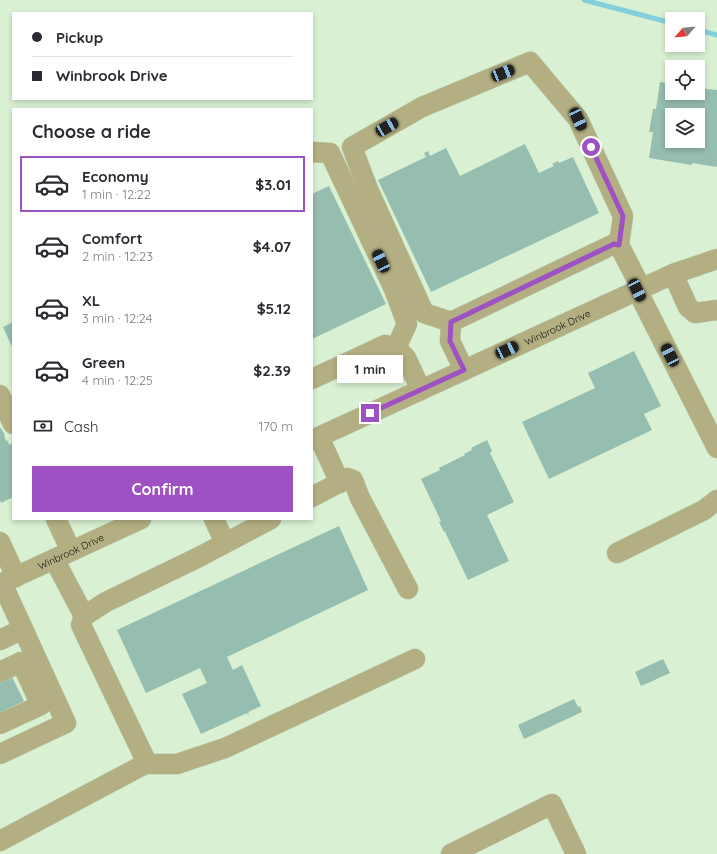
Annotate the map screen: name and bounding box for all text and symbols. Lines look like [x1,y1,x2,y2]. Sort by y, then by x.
north arrow [665,12,705,52]
map controls [665,12,705,148]
text: Pickup [56,28,103,47]
button: locate [665,60,705,100]
car [490,63,516,83]
text: Winbrook Drive [56,66,168,85]
car [567,106,589,132]
button: layers [665,108,705,148]
car [374,116,400,138]
text: Choose a ride [32,120,151,143]
route start [582,138,600,156]
icon: car [34,166,70,202]
text: Economy [82,167,149,186]
text: $3.01 [255,175,291,194]
text: 1 min · 12:22 [82,186,151,202]
icon: car [34,228,70,264]
text: Comfort [82,229,143,248]
text: $4.07 [253,237,291,256]
text: 2 min · 12:23 [82,248,153,264]
car [370,248,392,274]
car [626,277,648,303]
icon: car [34,290,70,326]
text: XL [82,291,100,310]
text: $5.12 [257,299,291,318]
street label: Winbrook Drive [522,306,593,348]
text: 3 min · 12:24 [82,310,152,326]
car [494,339,520,361]
car [659,342,681,368]
icon: car [34,352,70,388]
text: Green [82,353,125,372]
callout: 1 min [337,355,403,383]
text: $2.39 [253,361,291,380]
text: 1 min [354,361,386,377]
text: 4 min · 12:25 [82,372,153,388]
route end [361,404,379,422]
icon: cash [32,415,54,437]
text: Cash [64,417,98,436]
text: 170 m [258,418,293,434]
button: Confirm [32,466,293,512]
street label: Winbrook Drive [36,530,106,572]

